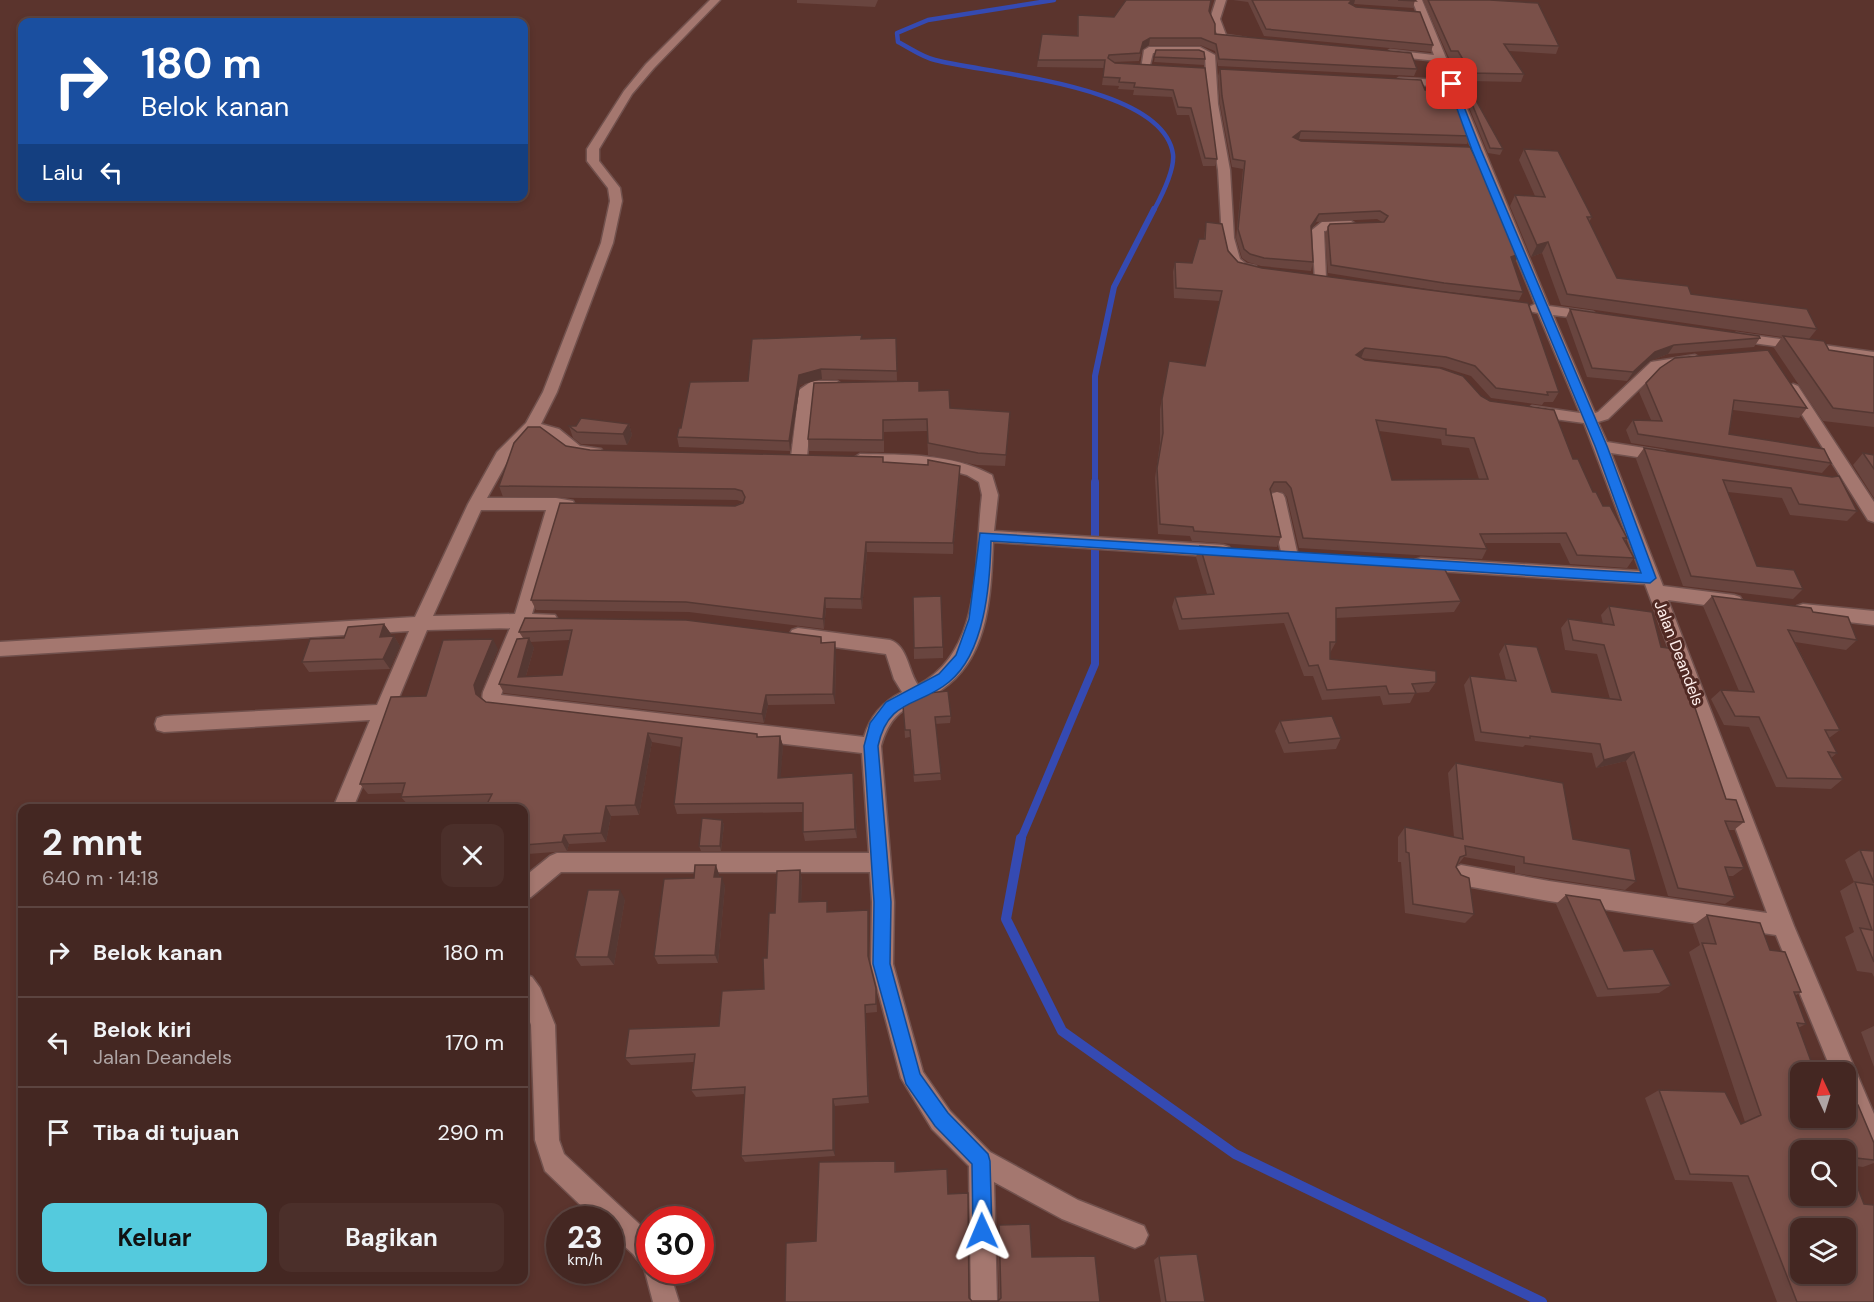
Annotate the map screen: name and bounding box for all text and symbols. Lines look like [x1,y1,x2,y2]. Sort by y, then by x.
text: 180 m [141,36,262,91]
icon: right [42,42,120,120]
pin [1426,58,1477,109]
icon: arrive [1435,67,1468,100]
text: Belok kanan [141,89,289,124]
icon: left [95,156,128,189]
text: Lalu [42,158,83,187]
street label: Jalan Deandels [1649,597,1709,709]
text: 2 mnt [42,819,143,866]
button: close [441,824,504,887]
text: 640 m · 14:18 [42,865,159,891]
icon: right [42,936,75,969]
text: Belok kanan [93,938,223,967]
text: 180 m [443,938,504,967]
text: Belok kiri [93,1015,191,1044]
icon: left [42,1026,75,1059]
text: 170 m [445,1028,504,1057]
text: Jalan Deandels [93,1044,232,1070]
north arrow [1790,1062,1856,1128]
map controls [1790,1062,1856,1284]
icon: arrive [42,1116,75,1149]
text: Tiba di tujuan [93,1118,239,1147]
text: 290 m [437,1118,504,1147]
button: search [1790,1140,1856,1206]
position arrow [950,1199,1014,1263]
button: Keluar [42,1203,267,1272]
button: Bagikan [279,1203,504,1272]
speed limit sign: 30 [636,1206,714,1284]
text: 23 [567,1218,603,1257]
button: layers [1790,1218,1856,1284]
text: km/h [567,1250,603,1270]

